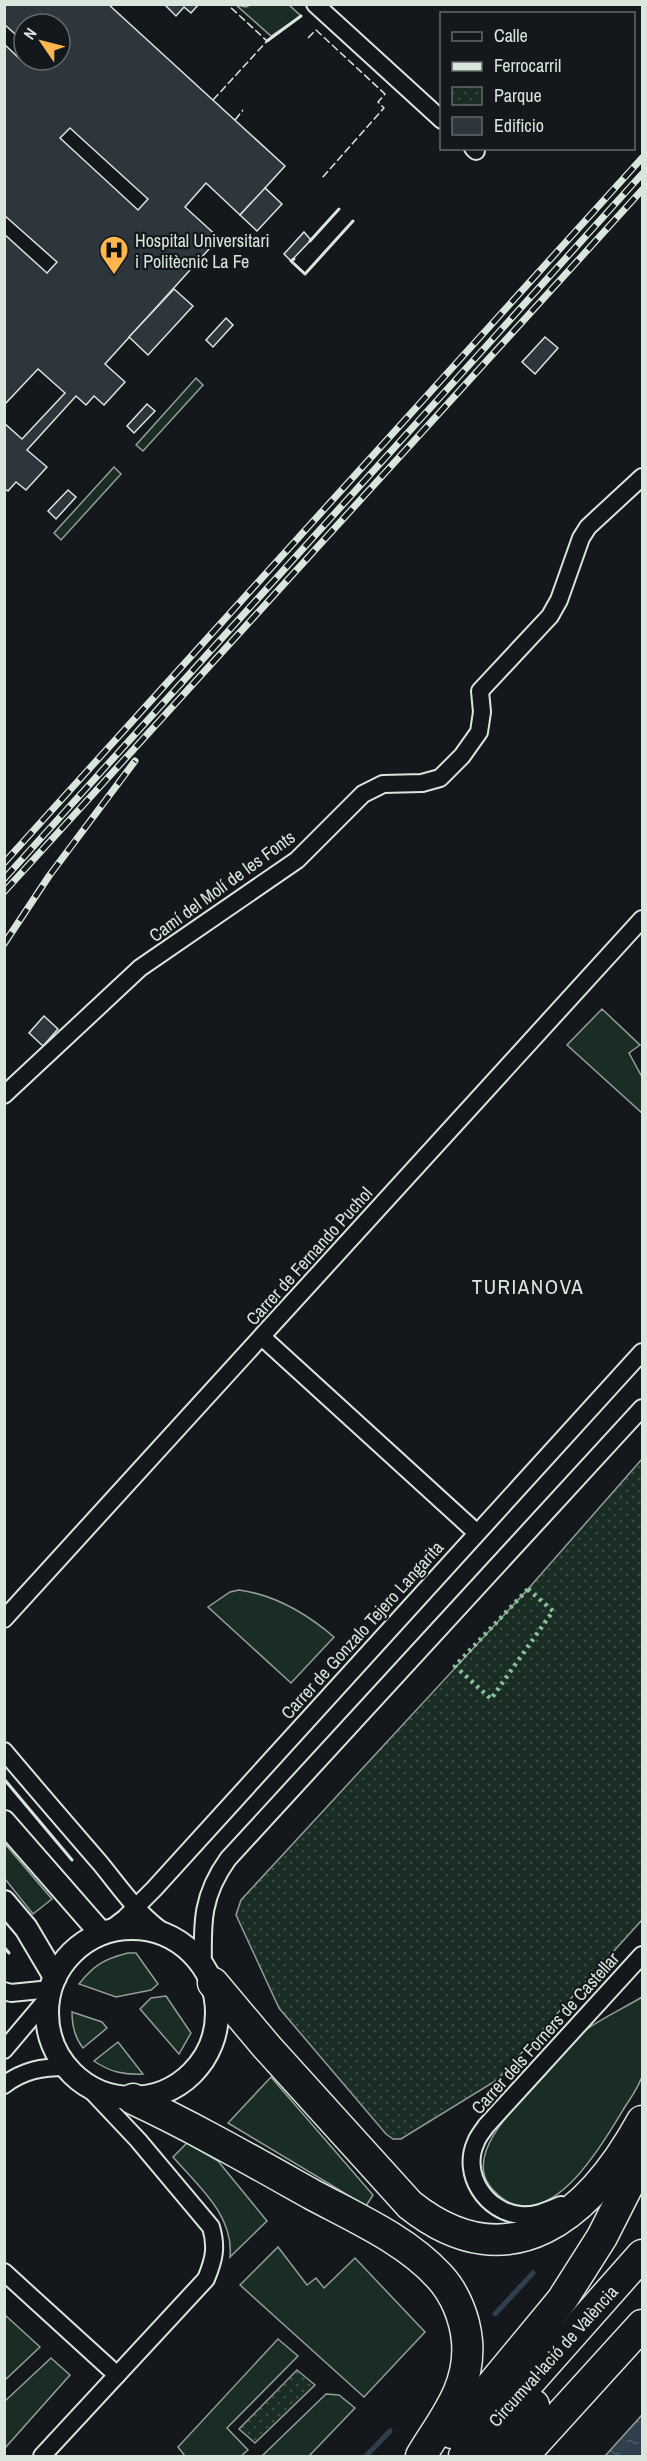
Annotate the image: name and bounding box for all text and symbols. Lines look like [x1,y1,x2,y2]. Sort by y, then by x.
north arrow [12,12,72,72]
legend [440,12,635,150]
text: N [18,23,41,44]
text: Calle [494,23,528,48]
text: Ferrocarril [494,53,561,78]
text: Parque [494,83,542,108]
text: Edificio [494,113,544,138]
place label: Hospital Universitari i Politècnic La Fe [135,228,270,274]
hospital icon: Hospital Universitari i Politècnic La Fe [98,234,130,276]
street label: Camí del Molí de les Fonts [144,825,300,947]
street label: Carrer de Fernando Puchol [240,1181,378,1331]
district label: TURIANOVA [472,1272,584,1301]
street label: Carrer de Gonzalo Tejero Langarita [275,1535,449,1725]
street label: Carrer dels Forners de Castellar [465,1947,625,2119]
street label: Circumval·lació de València [483,2280,623,2432]

